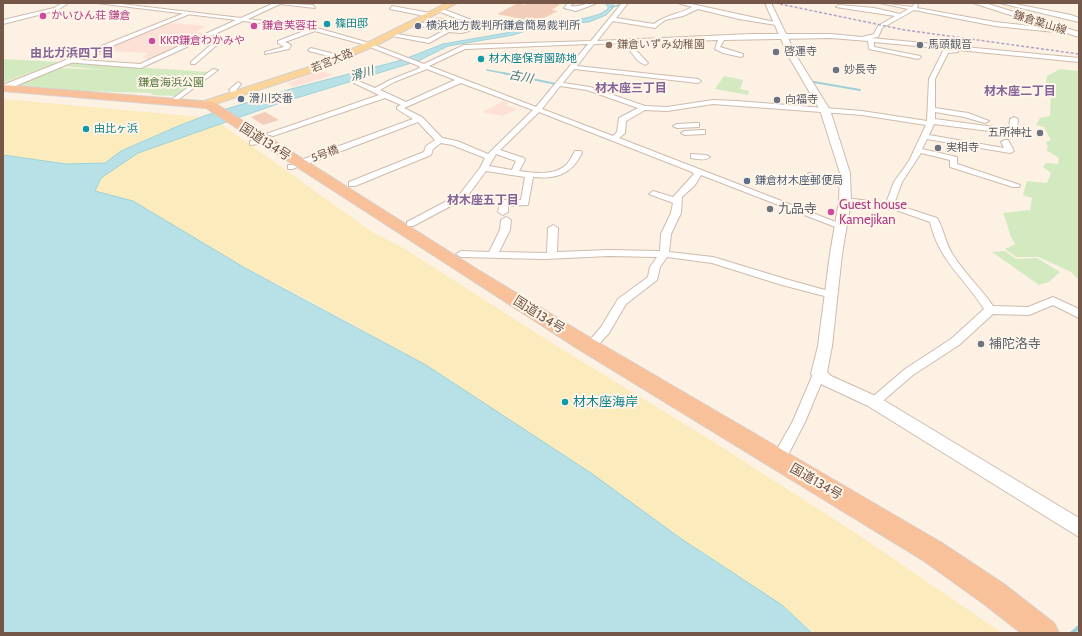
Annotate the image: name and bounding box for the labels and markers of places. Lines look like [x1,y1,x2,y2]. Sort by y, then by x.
place label: かいひん荘 鎌倉 [51,9,130,23]
marker: かいひん荘 鎌倉 [38,11,48,21]
place label: 篠田邸 [335,17,368,31]
place label: 鎌倉芙蓉荘 [262,19,317,33]
marker: 篠田邸 [322,19,332,29]
place label: 横浜地方裁判所鎌倉簡易裁判所 [426,19,580,33]
marker: 鎌倉芙蓉荘 [249,21,259,31]
marker: 横浜地方裁判所鎌倉簡易裁判所 [413,21,423,31]
place label: KKR鎌倉わかみや [160,34,245,48]
marker: KKR鎌倉わかみや [147,36,157,46]
place label: 鎌倉いずみ幼稚園 [617,38,705,52]
place label: 馬頭観音 [928,38,972,52]
marker: 鎌倉いずみ幼稚園 [604,40,614,50]
marker: 馬頭観音 [915,40,925,50]
place label: 啓運寺 [784,45,817,59]
marker: 啓運寺 [771,47,781,57]
place label: 材木座保育園跡地 [489,52,577,66]
marker: 材木座保育園跡地 [476,54,486,64]
place label: 妙長寺 [844,63,877,77]
marker: 妙長寺 [831,65,841,75]
place label: 滑川交番 [249,92,293,106]
place label: 向福寺 [785,93,818,107]
marker: 滑川交番 [236,94,246,104]
marker: 向福寺 [772,95,782,105]
place label: 由比ヶ浜 [94,122,138,136]
marker: 由比ヶ浜 [81,124,91,134]
place label: 五所神社 [988,126,1032,140]
marker: 五所神社 [1035,128,1045,138]
place label: 実相寺 [946,141,979,155]
marker: 実相寺 [933,143,943,153]
place label: 鎌倉材木座郵便局 [755,174,843,188]
marker: 鎌倉材木座郵便局 [742,176,752,186]
place label: Guest house Kamejikan [839,197,907,228]
place label: 九品寺 [778,201,817,217]
marker: 九品寺 [765,204,775,214]
marker: Guest house Kamejikan [826,207,836,217]
place label: 補陀洛寺 [989,336,1041,352]
marker: 補陀洛寺 [976,339,986,349]
place label: 材木座海岸 [573,394,638,410]
marker: 材木座海岸 [560,397,570,407]

